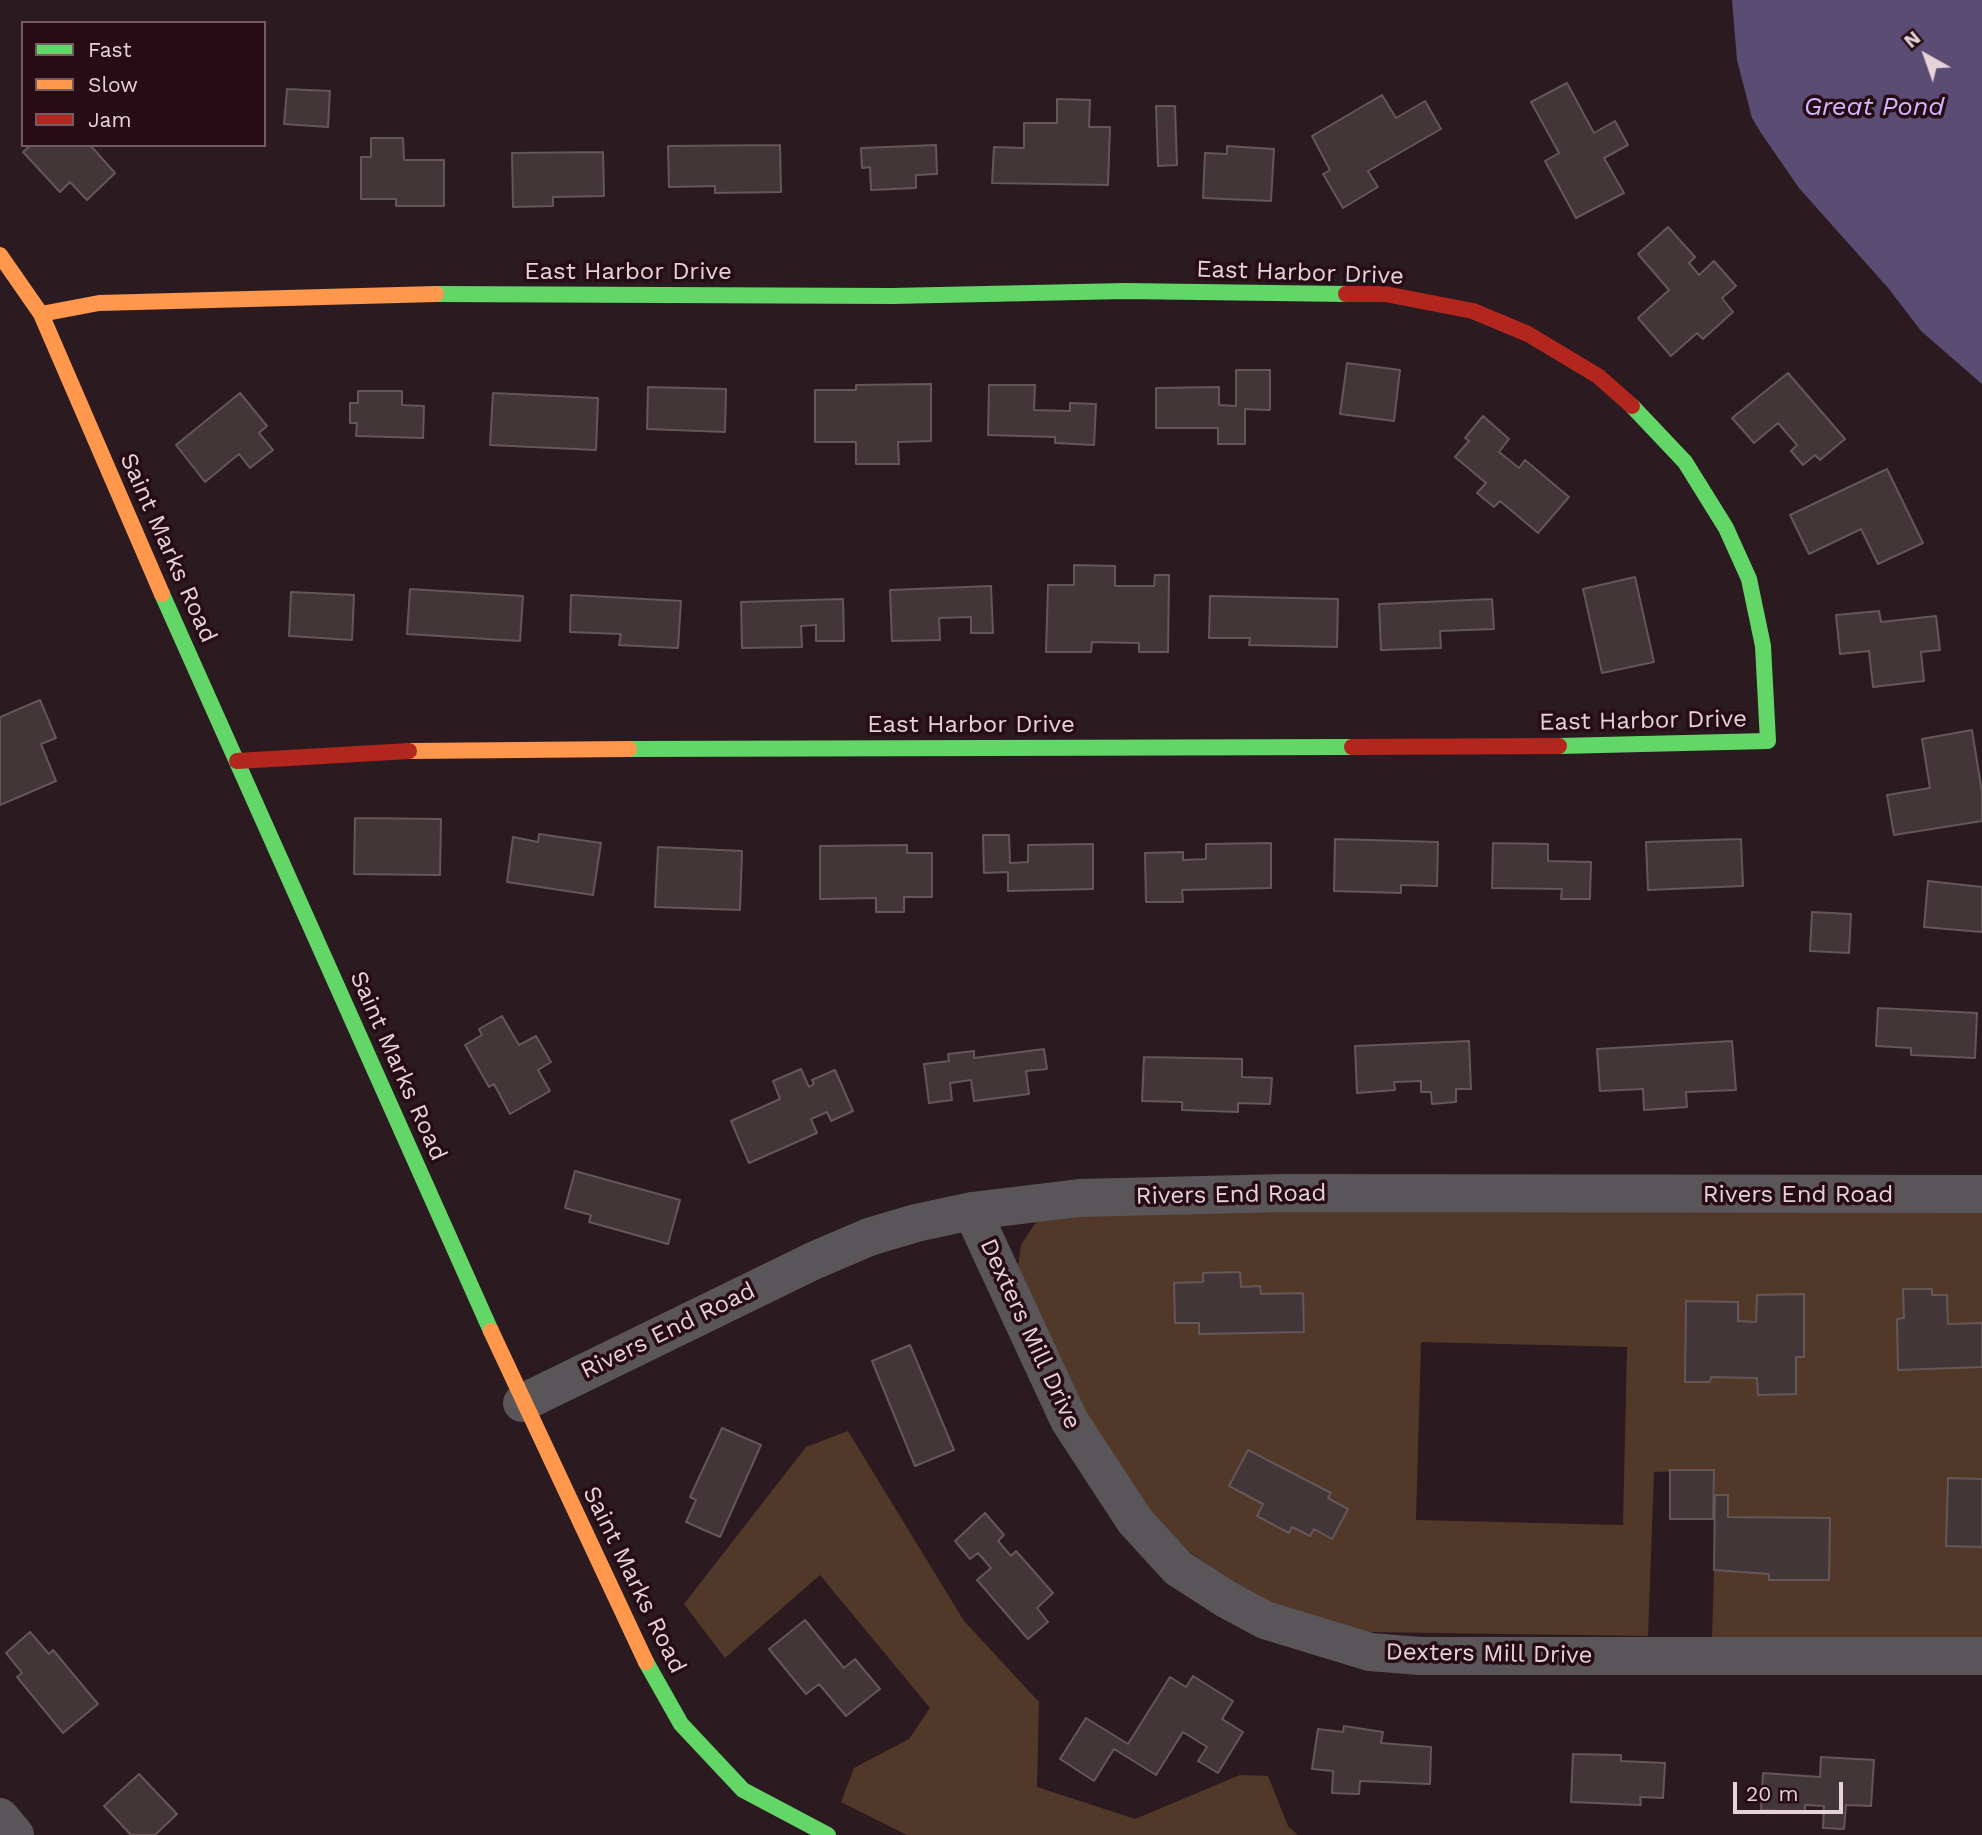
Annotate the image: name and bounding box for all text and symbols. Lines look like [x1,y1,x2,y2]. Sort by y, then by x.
legend [21,21,266,147]
north arrow [1891,21,1961,91]
text: N [1899,26,1925,53]
text: Fast [88,37,132,62]
text: Slow [88,72,138,97]
water label: Great Pond [1804,91,1944,123]
text: Jam [88,107,131,132]
street label: East Harbor Drive [1196,255,1404,291]
street label: East Harbor Drive [524,258,732,286]
street label: Saint Marks Road [113,449,223,647]
street label: East Harbor Drive [1539,705,1747,737]
street label: East Harbor Drive [867,711,1075,739]
street label: Saint Marks Road [343,967,453,1165]
street label: Rivers End Road [1135,1179,1327,1211]
street label: Rivers End Road [1703,1181,1893,1209]
street label: Dexters Mill Drive [973,1234,1087,1434]
street label: Rivers End Road [576,1276,760,1386]
street label: Saint Marks Road [576,1482,692,1678]
street label: Dexters Mill Drive [1385,1638,1593,1670]
scale bar [1737,1769,1847,1813]
text: 20 m [1746,1781,1798,1806]

